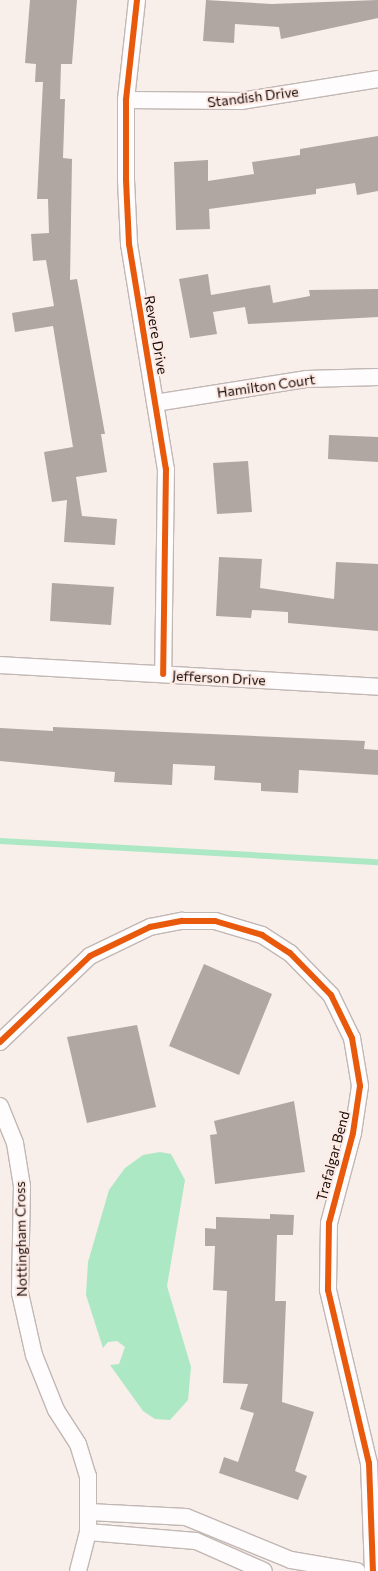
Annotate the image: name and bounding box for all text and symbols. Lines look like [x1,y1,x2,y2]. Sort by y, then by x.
street label: Standish Drive [206,83,300,111]
street label: Revere Drive [141,294,171,376]
street label: Hamilton Court [216,371,316,401]
street label: Jefferson Drive [172,667,266,689]
street label: Trafalgar Bend [313,1109,353,1203]
street label: Nottingham Cross [12,1181,30,1297]

